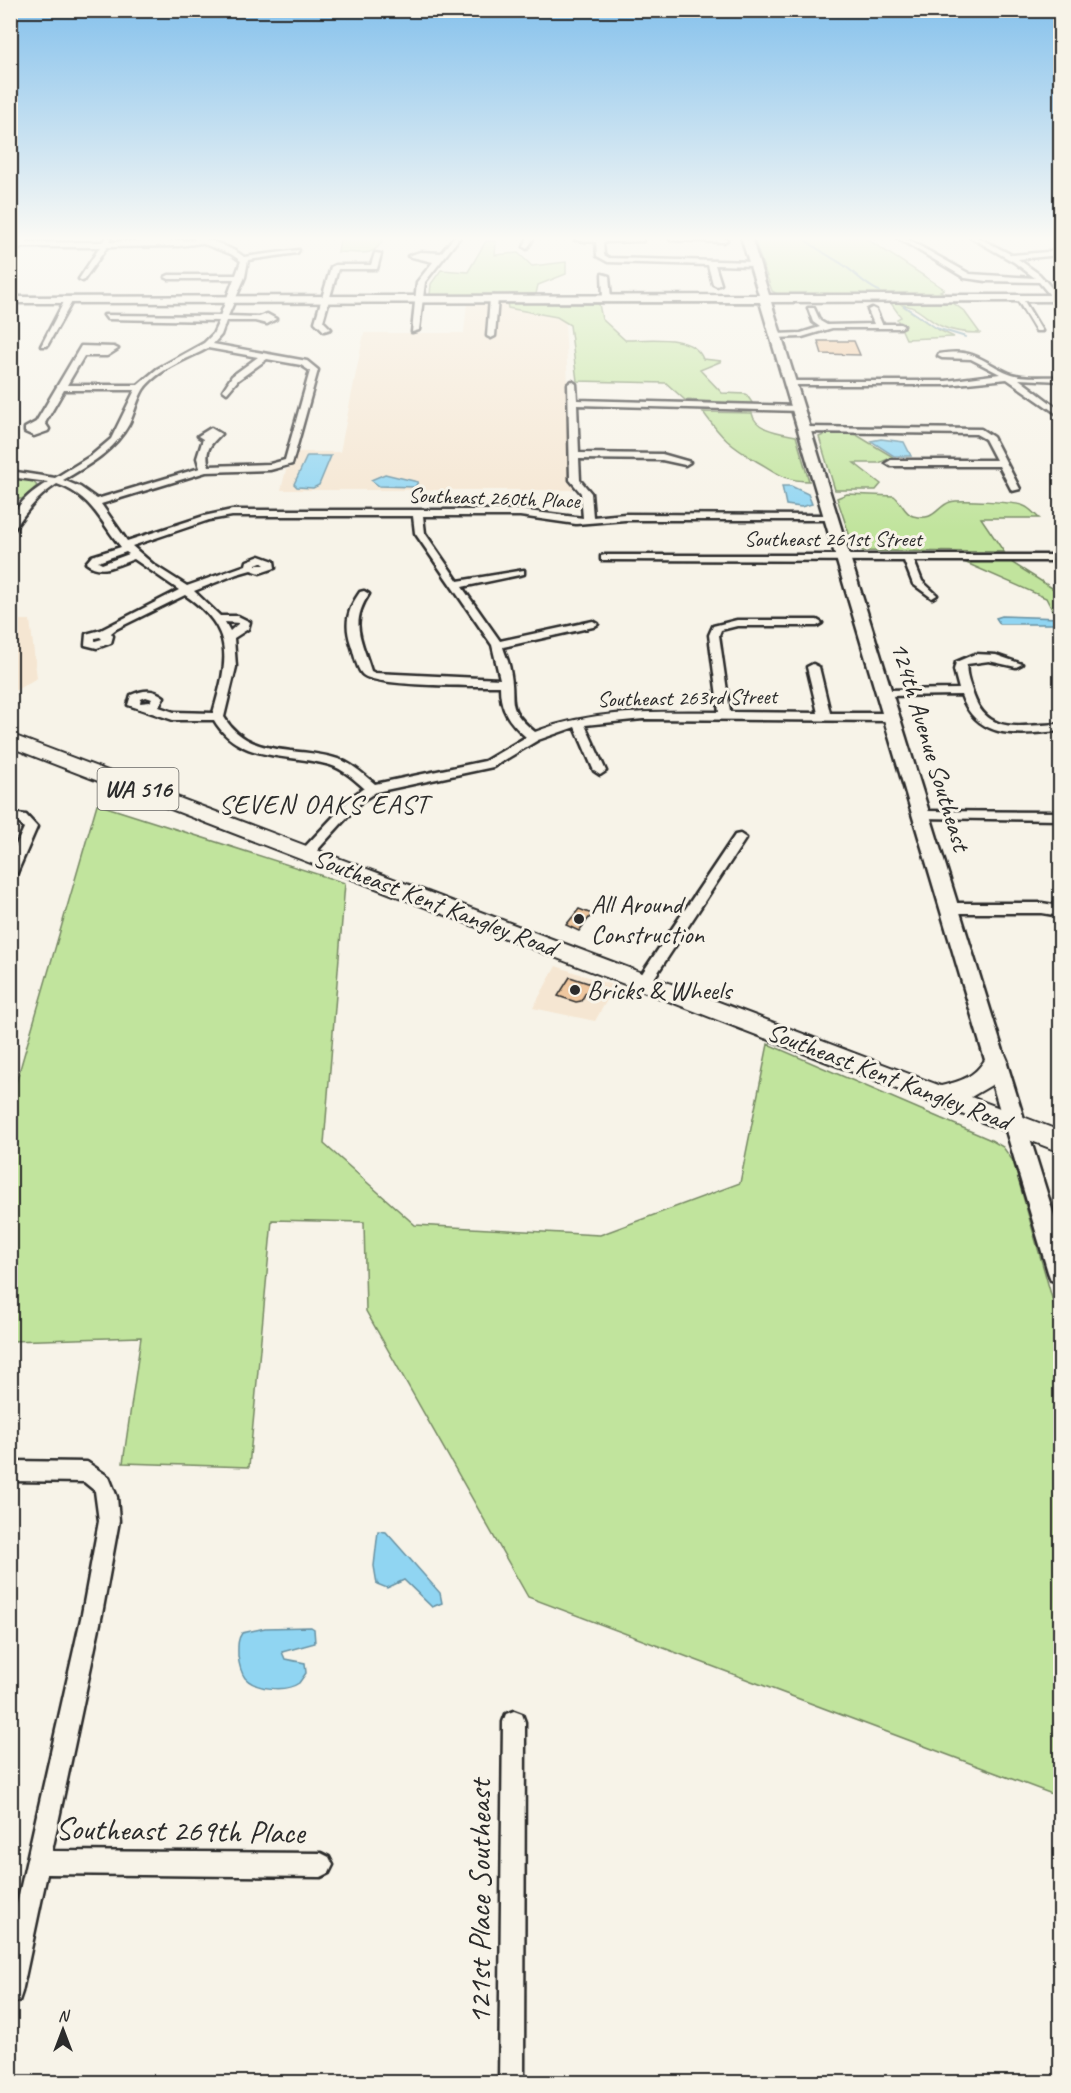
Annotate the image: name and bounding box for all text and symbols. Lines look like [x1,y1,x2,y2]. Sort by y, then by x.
street label: Southeast 260th Place [408,481,582,515]
street label: Southeast 261st Street [744,525,925,553]
street label: 124th Avenue Southeast [883,638,979,857]
street label: Southeast 263rd Street [597,682,780,714]
road number: WA 516 [98,768,178,810]
district label: SEVEN OAKS EAST [219,787,434,821]
street label: Southeast Kent Kangley Road [309,841,565,965]
place label: All Around Construction [591,888,705,951]
marker: All Around Construction [572,912,586,926]
place label: Bricks & Wheels [587,974,733,1007]
marker: Bricks & Wheels [568,983,582,997]
street label: Southeast Kent Kangley Road [763,1015,1019,1139]
street label: 121st Place Southeast [459,1776,500,2025]
street label: Southeast 269th Place [55,1808,308,1853]
north arrow [33,2000,93,2060]
text: N [58,2006,71,2026]

